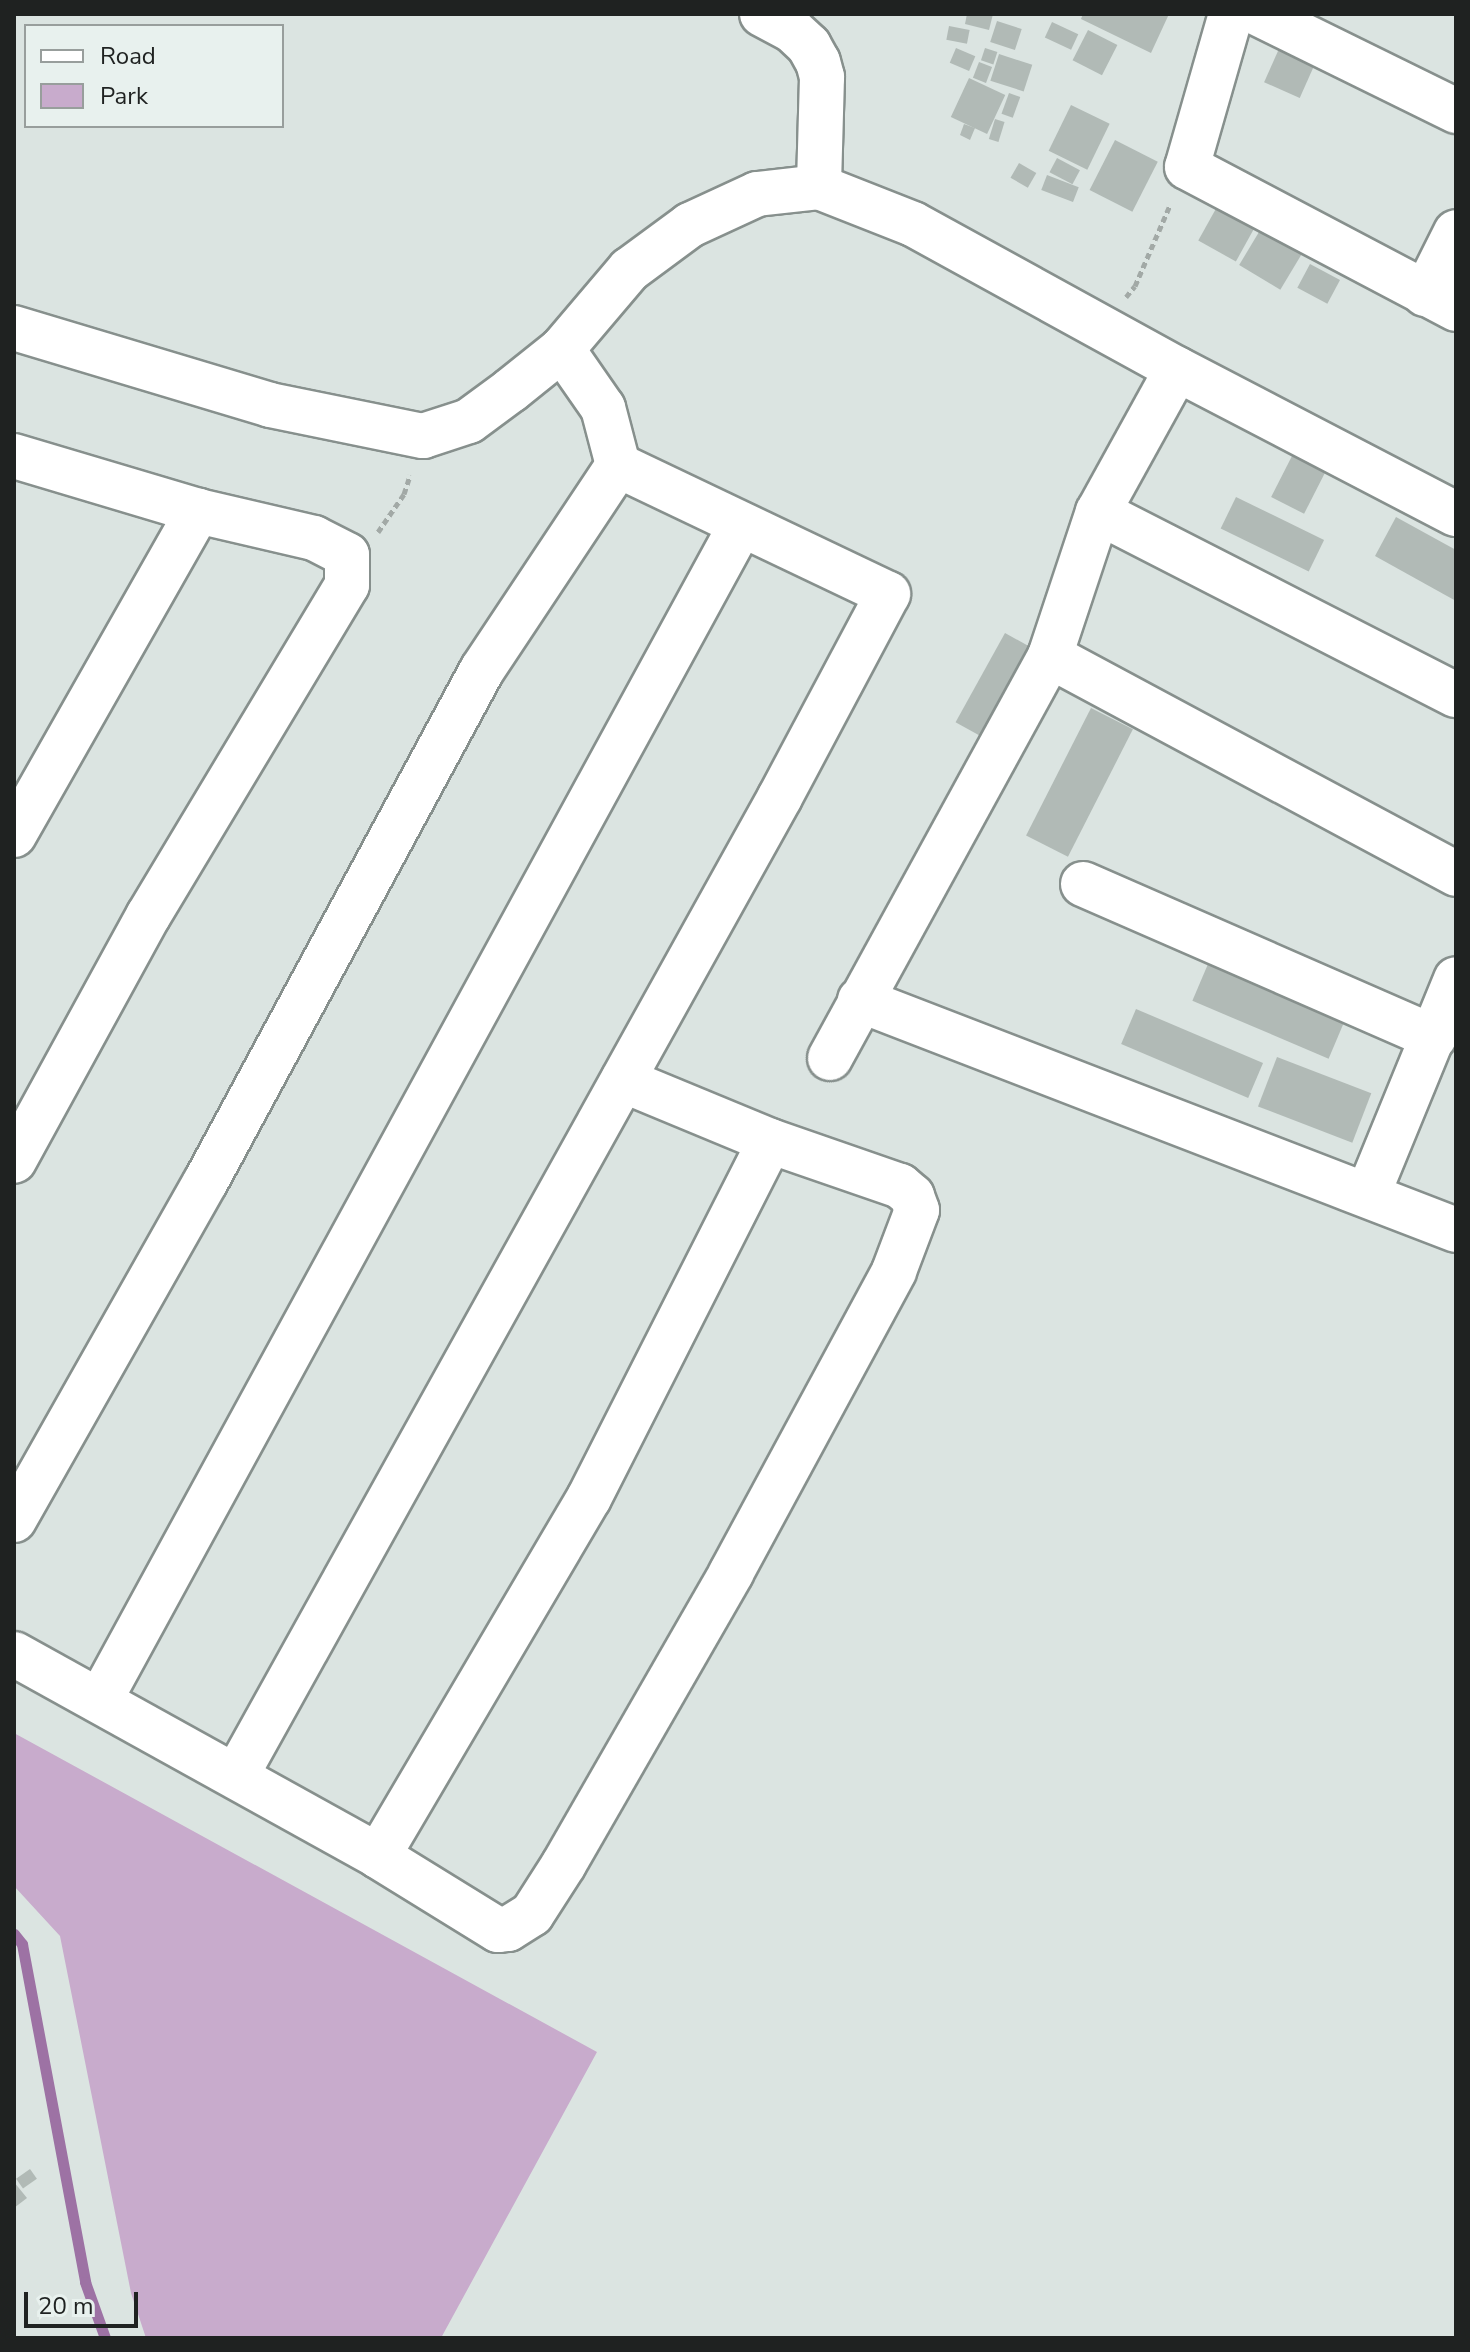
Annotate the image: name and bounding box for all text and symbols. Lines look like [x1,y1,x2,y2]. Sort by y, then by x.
legend [24,24,284,128]
text: Road [100,40,156,72]
text: Park [100,80,148,112]
scale bar [28,2276,142,2326]
text: 20 m [38,2290,94,2322]

